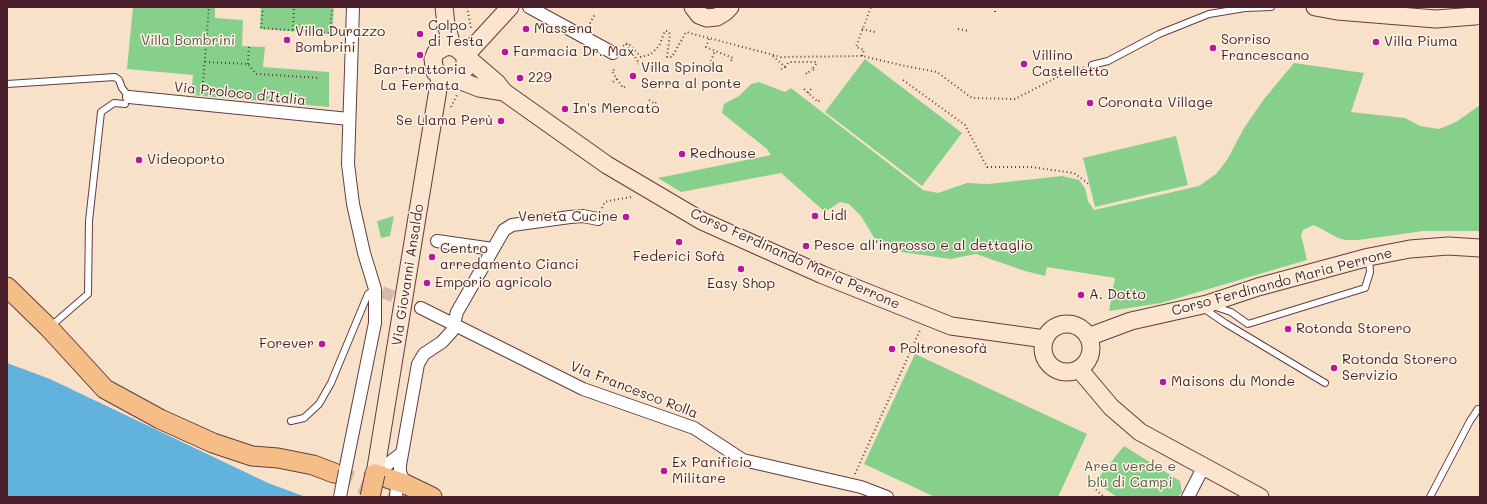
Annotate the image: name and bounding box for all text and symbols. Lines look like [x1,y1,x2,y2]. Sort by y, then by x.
place label: Colpo di Testa [428,18,484,50]
place label: Massena [534,21,593,37]
place label: Villa Durazzo Bombrini [295,24,385,56]
marker: Massena [521,24,531,34]
marker: Colpo di Testa [415,29,425,39]
place label: Sorriso Francescano [1221,32,1309,64]
park label: Villa Bombrini [141,33,235,49]
place label: Villa Piuma [1384,34,1458,50]
marker: Villa Durazzo Bombrini [282,35,292,45]
marker: Villa Piuma [1371,37,1381,47]
marker: Sorriso Francescano [1208,43,1218,53]
place label: Farmacia Dr. Max [513,44,634,60]
marker: Farmacia Dr. Max [500,47,510,57]
place label: Villino Castelletto [1032,48,1109,80]
marker: Bar-trattoria La Fermata [415,50,425,60]
marker: Villino Castelletto [1019,59,1029,69]
place label: Villa Spinola Serra al ponte [641,60,741,92]
place label: Bar-trattoria La Fermata [374,62,466,94]
place label: 229 [528,70,552,86]
marker: Villa Spinola Serra al ponte [628,71,638,81]
marker: 229 [515,73,525,83]
street label: Via Proloco d'Italia [173,79,307,109]
place label: Coronata Village [1098,95,1213,111]
marker: Coronata Village [1085,98,1095,108]
place label: In's Mercato [573,101,660,117]
marker: In's Mercato [560,104,570,114]
place label: Se Llama Perù [396,113,493,129]
marker: Se Llama Perù [496,116,506,126]
place label: Redhouse [690,146,756,162]
marker: Redhouse [677,149,687,159]
place label: Videoporto [147,152,225,168]
marker: Videoporto [134,155,144,165]
street label: Via Giovanni Ansaldo [388,203,428,347]
street label: Corso Ferdinando Maria Perrone [687,205,903,313]
place label: Lidl [823,208,847,224]
place label: Veneta Cucine [518,209,618,225]
marker: Lidl [810,211,820,221]
marker: Veneta Cucine [621,212,631,222]
marker: Federici Sofà [674,237,684,247]
place label: Pesce all'ingrosso e al dettaglio [814,238,1033,254]
place label: Centro arredamento Cianci [440,241,579,274]
marker: Pesce all'ingrosso e al dettaglio [801,241,811,251]
street label: Corso Ferdinando Maria Perrone [1170,244,1394,320]
place label: Federici Sofà [633,249,725,265]
marker: Centro arredamento Cianci [427,252,437,262]
marker: Easy Shop [736,264,746,274]
place label: Emporio agricolo [435,275,552,291]
place label: Easy Shop [707,276,775,292]
marker: Emporio agricolo [422,278,432,288]
place label: A. Dotto [1089,287,1146,303]
marker: A. Dotto [1076,290,1086,300]
place label: Rotonda Storero [1296,321,1411,337]
marker: Rotonda Storero [1283,324,1293,334]
place label: Forever [259,336,314,352]
marker: Forever [317,339,327,349]
place label: Poltronesofà [900,341,988,357]
marker: Poltronesofà [887,344,897,354]
place label: Rotonda Storero Servizio [1342,352,1457,384]
street label: Via Francesco Rolla [568,358,700,422]
marker: Rotonda Storero Servizio [1329,363,1339,373]
place label: Maisons du Monde [1171,374,1295,390]
marker: Maisons du Monde [1158,377,1168,387]
place label: Ex Panificio Militare [672,455,751,488]
park label: Area verde e blu di Campi [1084,459,1176,492]
marker: Ex Panificio Militare [659,466,669,476]

